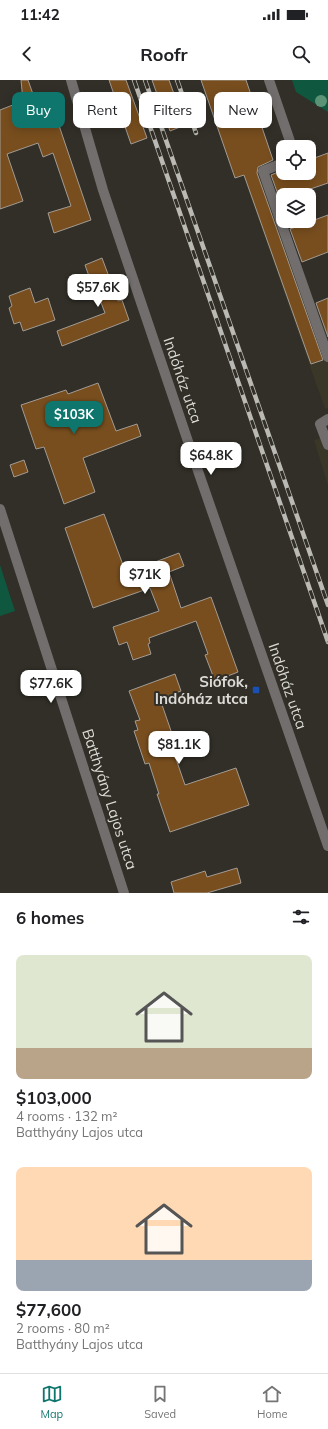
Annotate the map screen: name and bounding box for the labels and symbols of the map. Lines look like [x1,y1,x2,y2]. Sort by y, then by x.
pin: $57.6K [65,274,131,308]
street label: Indóház utca [159,334,207,426]
pin: $103K [46,401,102,435]
pin: $64.8K [178,442,244,476]
pin: $71K [121,561,169,595]
street label: Indóház utca [264,640,312,732]
pin: $77.6K [18,670,84,704]
place label: Siófok, Indóház utca [155,672,248,708]
marker: Siófok, Indóház utca [251,685,261,695]
street label: Batthyány Lajos utca [78,726,142,872]
pin: $81.1K [146,731,212,765]

